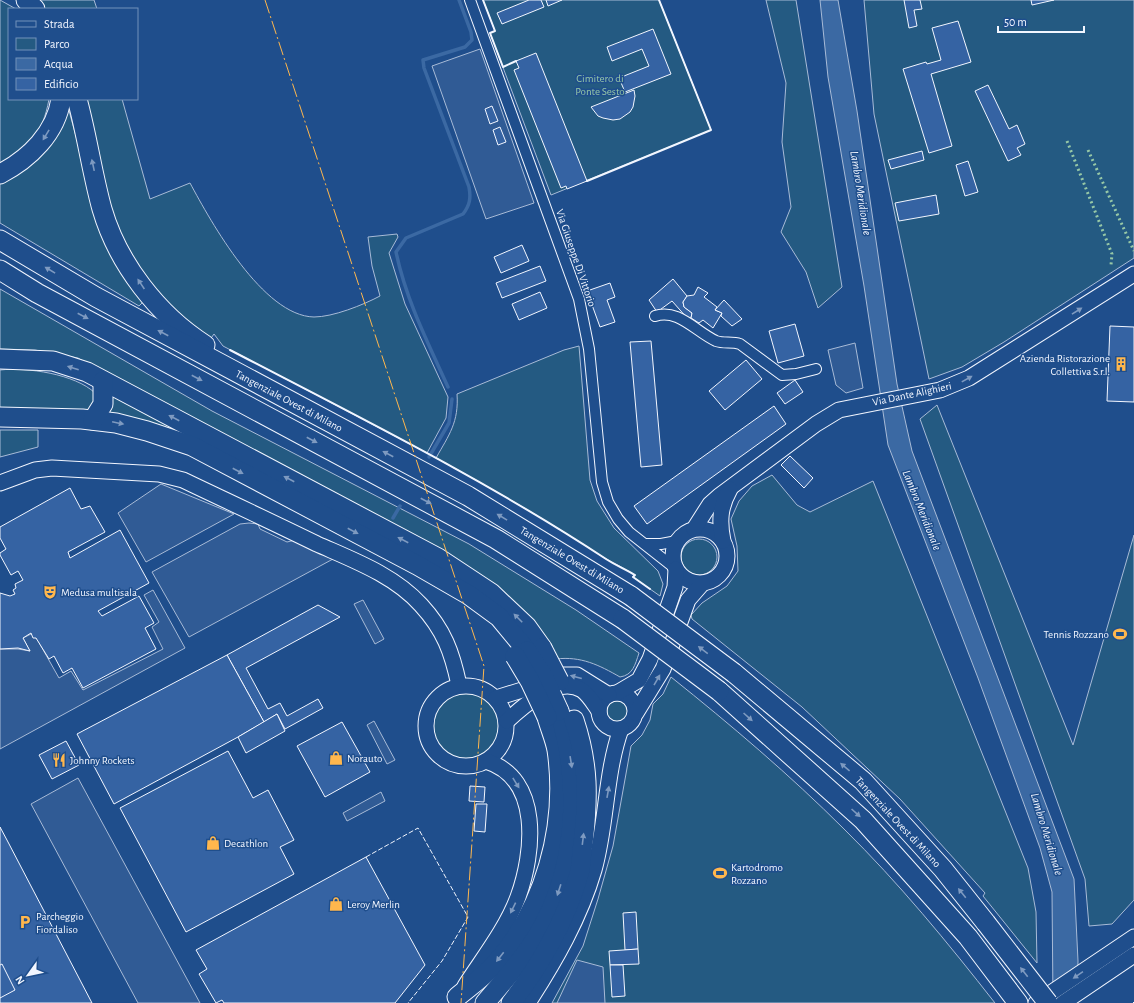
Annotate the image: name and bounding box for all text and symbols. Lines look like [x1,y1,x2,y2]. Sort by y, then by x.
legend [8,8,138,100]
scale bar [998,8,1084,34]
text: 50 m [1004,16,1027,28]
text: Strada [44,18,75,30]
text: Parco [44,38,70,50]
text: Acqua [44,58,74,70]
park label: Cimitero di Ponte Sesto [575,73,625,97]
text: Edificio [44,78,79,90]
one-way arrow [42,130,50,140]
water label: Lambro Meridionale [848,150,874,237]
one-way arrow [90,159,96,171]
street label: Via Giuseppe Di Vittorio [554,208,598,308]
one-way arrow [44,266,55,273]
one-way arrow [137,279,145,289]
one-way arrow [1071,307,1083,314]
one-way arrow [77,313,88,320]
one-way arrow [157,330,169,337]
place label: Azienda Ristorazione Collettiva S.r.l. [1020,353,1110,377]
building icon: Azienda Ristorazione Collettiva S.r.l. [1113,356,1129,372]
one-way arrow [67,365,79,371]
street label: Tangenziale Ovest di Milano [234,368,344,434]
one-way arrow [191,375,203,381]
one-way arrow [961,376,973,382]
street label: Via Dante Alighieri [871,380,953,408]
one-way arrow [168,415,180,421]
one-way arrow [112,421,124,427]
one-way arrow [306,436,317,443]
one-way arrow [383,451,394,458]
one-way arrow [232,467,244,474]
water label: Lambro Meridionale [900,468,944,552]
one-way arrow [283,476,294,482]
one-way arrow [420,498,432,505]
one-way arrow [496,514,508,521]
street label: Tangenziale Ovest di Milano [518,525,626,595]
one-way arrow [347,528,359,534]
one-way arrow [397,537,409,543]
theatre icon: Medusa multisala [42,584,58,600]
place label: Medusa multisala [61,587,137,598]
one-way arrow [513,614,523,623]
sports icon: Tennis Rozzano [1112,626,1128,642]
place label: Tennis Rozzano [1043,629,1109,640]
one-way arrow [698,646,708,654]
one-way arrow [569,673,582,679]
one-way arrow [654,674,661,686]
one-way arrow [743,713,754,722]
shop icon: Norauto [328,750,344,766]
restaurant icon: Johnny Rockets [51,752,67,768]
place label: Norauto [347,753,382,764]
place label: Johnny Rockets [70,755,135,766]
one-way arrow [568,756,574,768]
one-way arrow [840,762,851,771]
street label: Tangenziale Ovest di Milano [853,775,943,869]
one-way arrow [513,777,520,789]
one-way arrow [605,786,611,799]
water label: Lambro Meridionale [1029,791,1065,877]
one-way arrow [851,809,861,818]
one-way arrow [580,833,586,845]
shop icon: Decathlon [205,835,221,851]
place label: Decathlon [224,838,268,849]
place label: Kartodromo Rozzano [731,862,783,886]
sports icon: Kartodromo Rozzano [712,865,728,881]
one-way arrow [556,885,562,897]
one-way arrow [957,887,966,898]
shop icon: Leroy Merlin [328,896,344,912]
place label: Leroy Merlin [347,899,400,910]
one-way arrow [509,902,516,914]
place label: Parcheggio Fiordaliso [36,911,84,935]
parking icon: Parcheggio Fiordaliso [17,914,33,930]
one-way arrow [496,952,504,963]
north arrow [8,955,48,995]
one-way arrow [1020,966,1029,977]
one-way arrow [1073,971,1083,979]
text: N [13,974,27,986]

